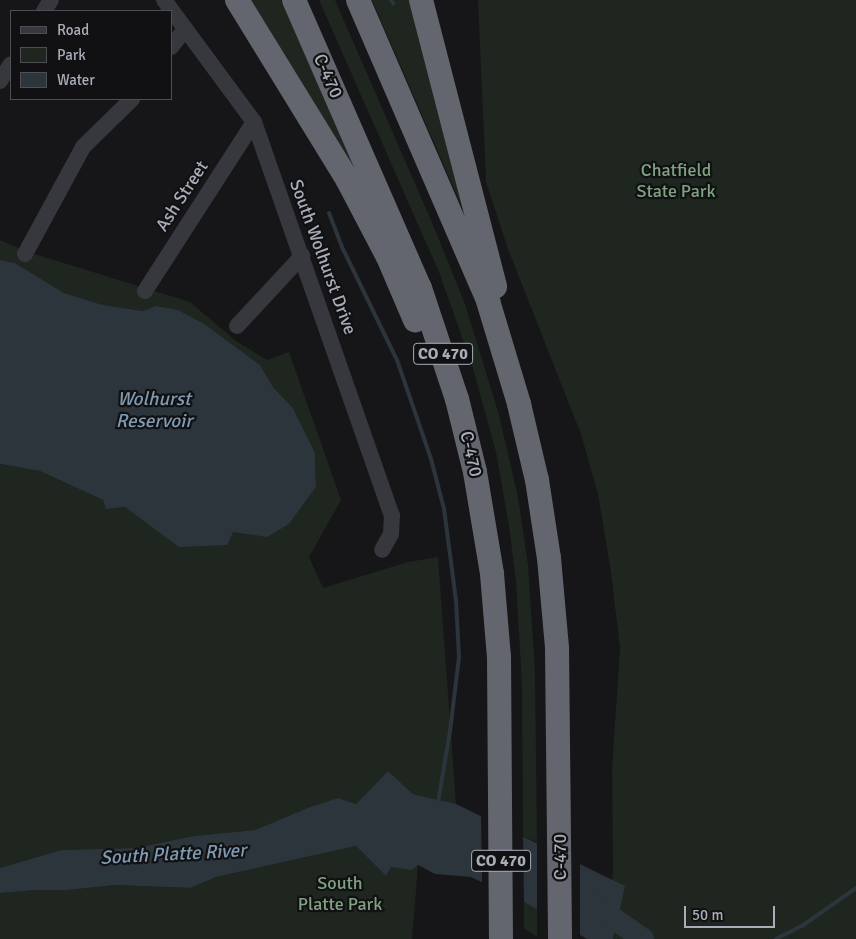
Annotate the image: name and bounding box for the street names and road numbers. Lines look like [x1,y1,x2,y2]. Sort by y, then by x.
street label: C-470 [309,50,347,102]
street label: Ash Street [151,157,213,235]
street label: South Wolhurst Drive [285,177,361,337]
road number: CO 470 [413,340,473,368]
street label: C-470 [455,429,487,479]
street label: C-470 [549,834,571,880]
road number: CO 470 [471,848,531,874]

